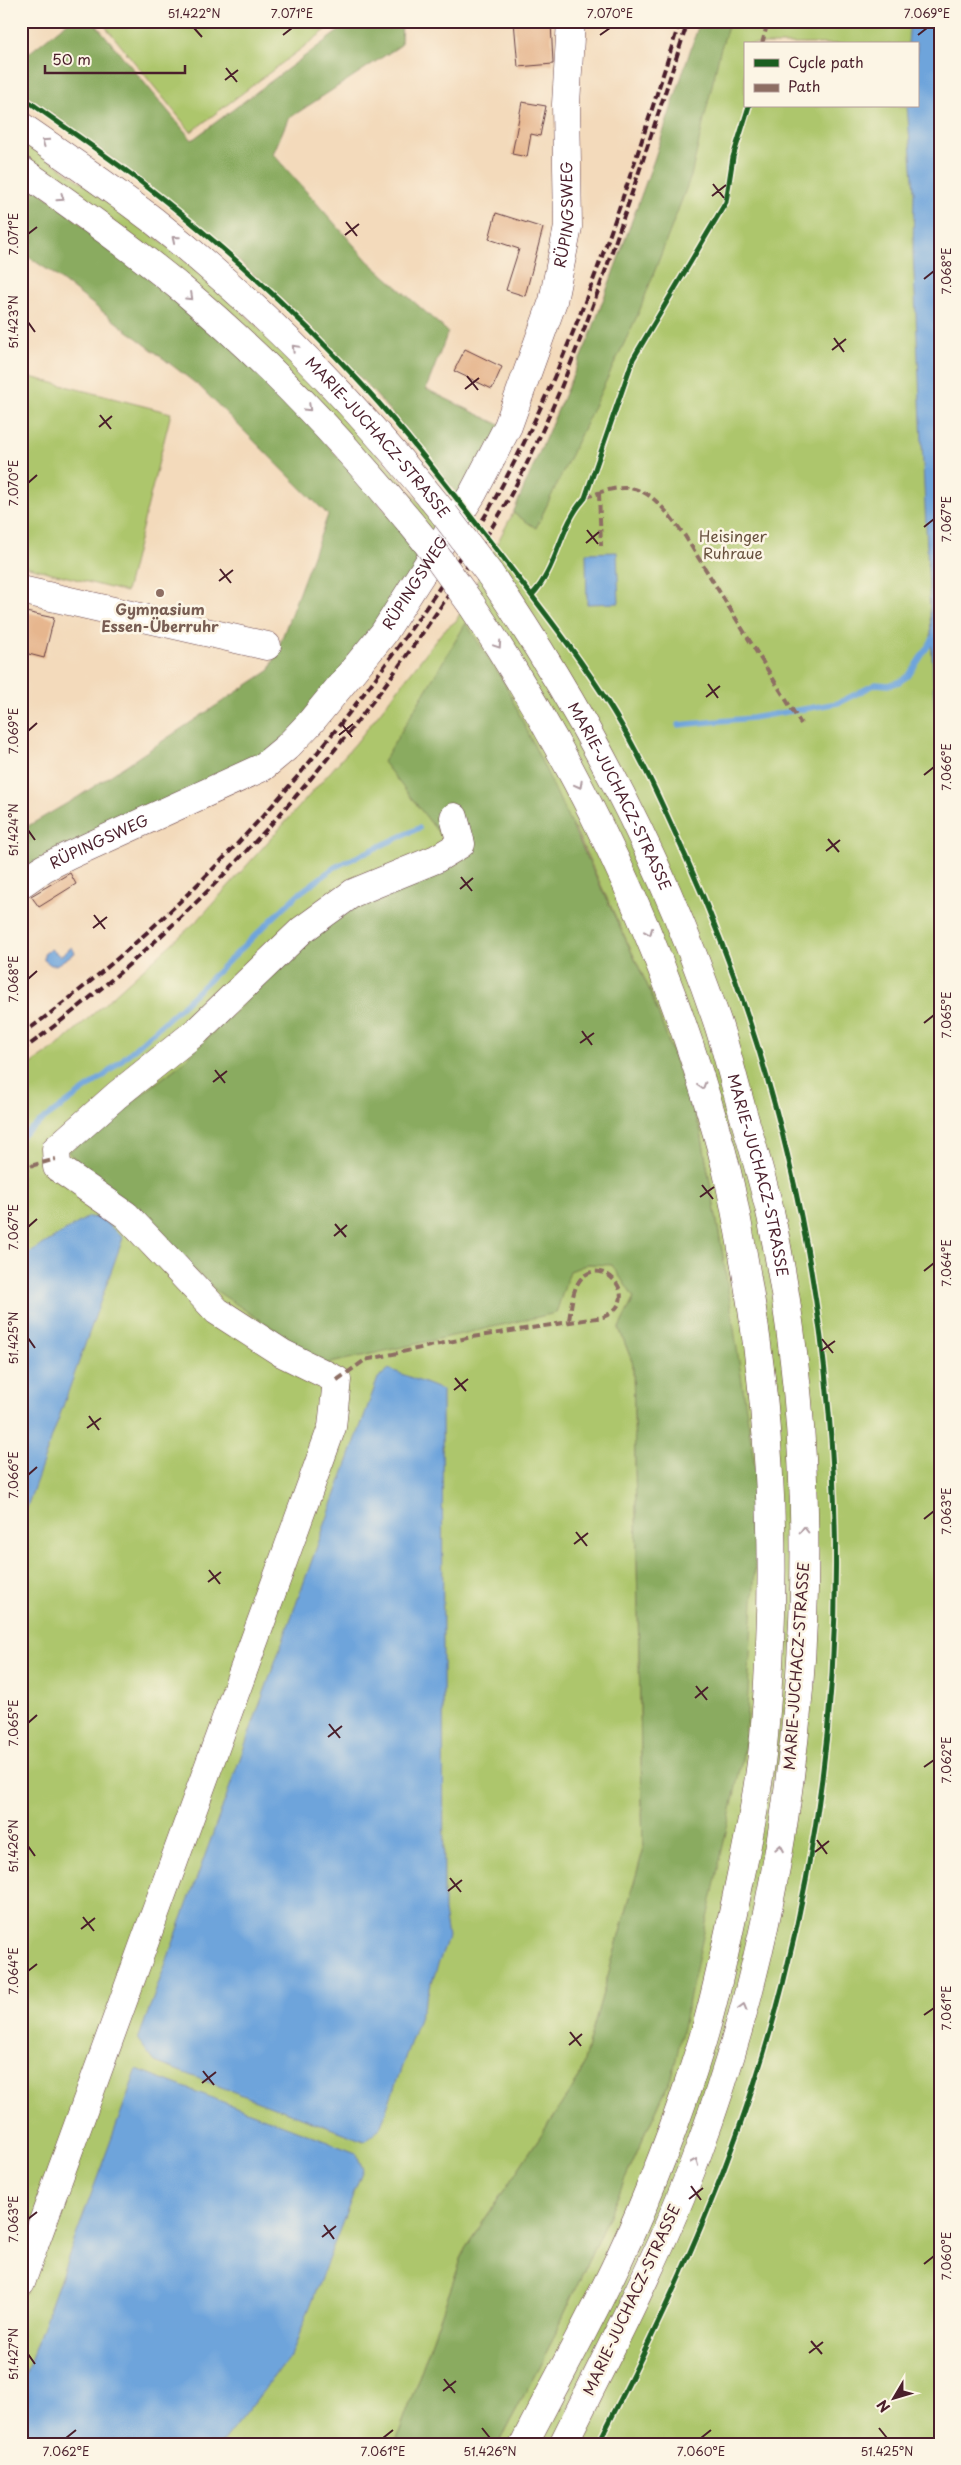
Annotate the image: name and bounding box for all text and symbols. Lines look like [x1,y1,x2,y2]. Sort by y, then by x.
text: 51.422°N [167,4,221,22]
text: 7.071°E [271,4,313,22]
text: 7.070°E [587,4,633,22]
text: 7.069°E [904,4,950,22]
scale bar [45,42,185,74]
legend [744,42,918,108]
text: 50 m [52,47,91,70]
text: Cycle path [788,50,864,73]
text: Path [788,74,820,97]
one-way arrow [41,139,51,148]
street label: RÜPINGSWEG [547,161,579,270]
one-way arrow [56,192,65,201]
text: 7.071°E [4,213,22,255]
one-way arrow [172,237,181,245]
text: 7.068°E [937,247,955,295]
one-way arrow [185,291,194,300]
text: 51.423°N [4,295,22,349]
one-way arrow [292,345,301,354]
street label: MARIE-JUCHACZ-STRASSE [301,351,456,522]
one-way arrow [303,402,312,411]
text: 7.070°E [4,460,22,506]
text: 7.067°E [937,496,955,542]
park label: Heisinger Ruhraue [699,524,768,564]
street label: RÜPINGSWEG [376,531,453,634]
marker: Gymnasium Essen-Überruhr [154,587,166,599]
place label: Gymnasium Essen-Überruhr [101,597,219,637]
one-way arrow [492,639,501,648]
street label: MARIE-JUCHACZ-STRASSE [563,697,678,894]
text: 7.069°E [4,708,22,754]
text: 7.066°E [937,743,955,791]
one-way arrow [573,780,583,789]
text: 51.424°N [4,803,22,857]
street label: RÜPINGSWEG [45,808,152,874]
one-way arrow [642,927,653,936]
text: 7.068°E [4,955,22,1003]
text: 7.065°E [937,991,955,1039]
street label: MARIE-JUCHACZ-STRASSE [723,1071,795,1278]
one-way arrow [697,1081,707,1089]
text: 7.067°E [4,1204,22,1250]
text: 7.064°E [937,1239,955,1287]
text: 51.425°N [4,1312,22,1364]
text: 7.066°E [4,1451,22,1499]
text: 7.063°E [937,1487,955,1535]
one-way arrow [799,1525,809,1533]
street label: MARIE-JUCHACZ-STRASSE [777,1561,814,1771]
text: 7.065°E [4,1699,22,1747]
text: 7.062°E [937,1737,955,1783]
text: 51.426°N [4,1819,22,1873]
one-way arrow [775,1844,785,1853]
text: 7.064°E [4,1947,22,1995]
text: 7.061°E [937,1986,955,2030]
one-way arrow [737,2002,748,2011]
one-way arrow [688,2158,699,2167]
text: 7.063°E [4,2195,22,2243]
street label: MARIE-JUCHACZ-STRASSE [576,2200,685,2399]
text: 7.060°E [937,2232,955,2280]
text: 51.427°N [4,2328,22,2380]
north arrow [868,2372,918,2422]
text: N [872,2395,895,2417]
text: 7.062°E [43,2442,89,2460]
text: 7.061°E [361,2442,405,2460]
text: 51.426°N [463,2442,517,2460]
text: 7.060°E [677,2442,725,2460]
text: 51.425°N [861,2442,913,2460]

